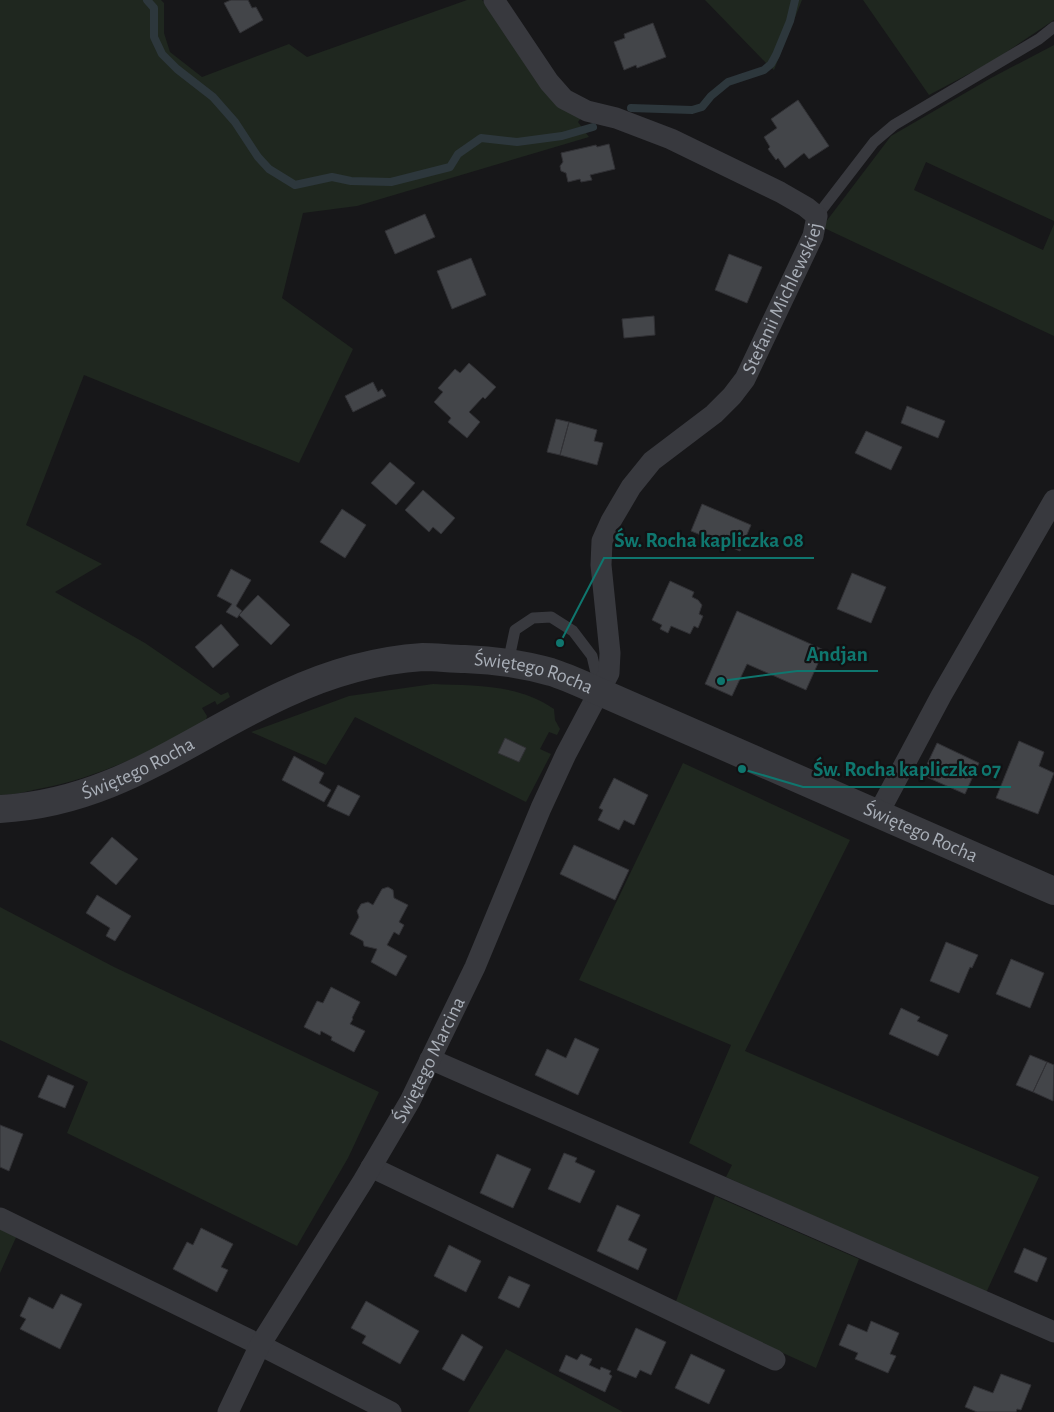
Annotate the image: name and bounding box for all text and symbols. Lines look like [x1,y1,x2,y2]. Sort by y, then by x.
street label: Stefanii Michlewskiej [739,221,825,378]
callout: Św. Rocha kapliczka 08 [604,522,814,558]
text: Św. Rocha kapliczka 08 [614,527,804,551]
callout: Andjan [797,635,878,671]
text: Andjan [806,644,868,665]
street label: Świętego Rocha [473,648,596,698]
street label: Świętego Rocha [79,734,198,803]
callout: Św. Rocha kapliczka 07 [803,751,1011,787]
text: Św. Rocha kapliczka 07 [813,756,1001,780]
street label: Świętego Rocha [861,798,981,866]
street label: Świętego Marcina [389,994,469,1126]

